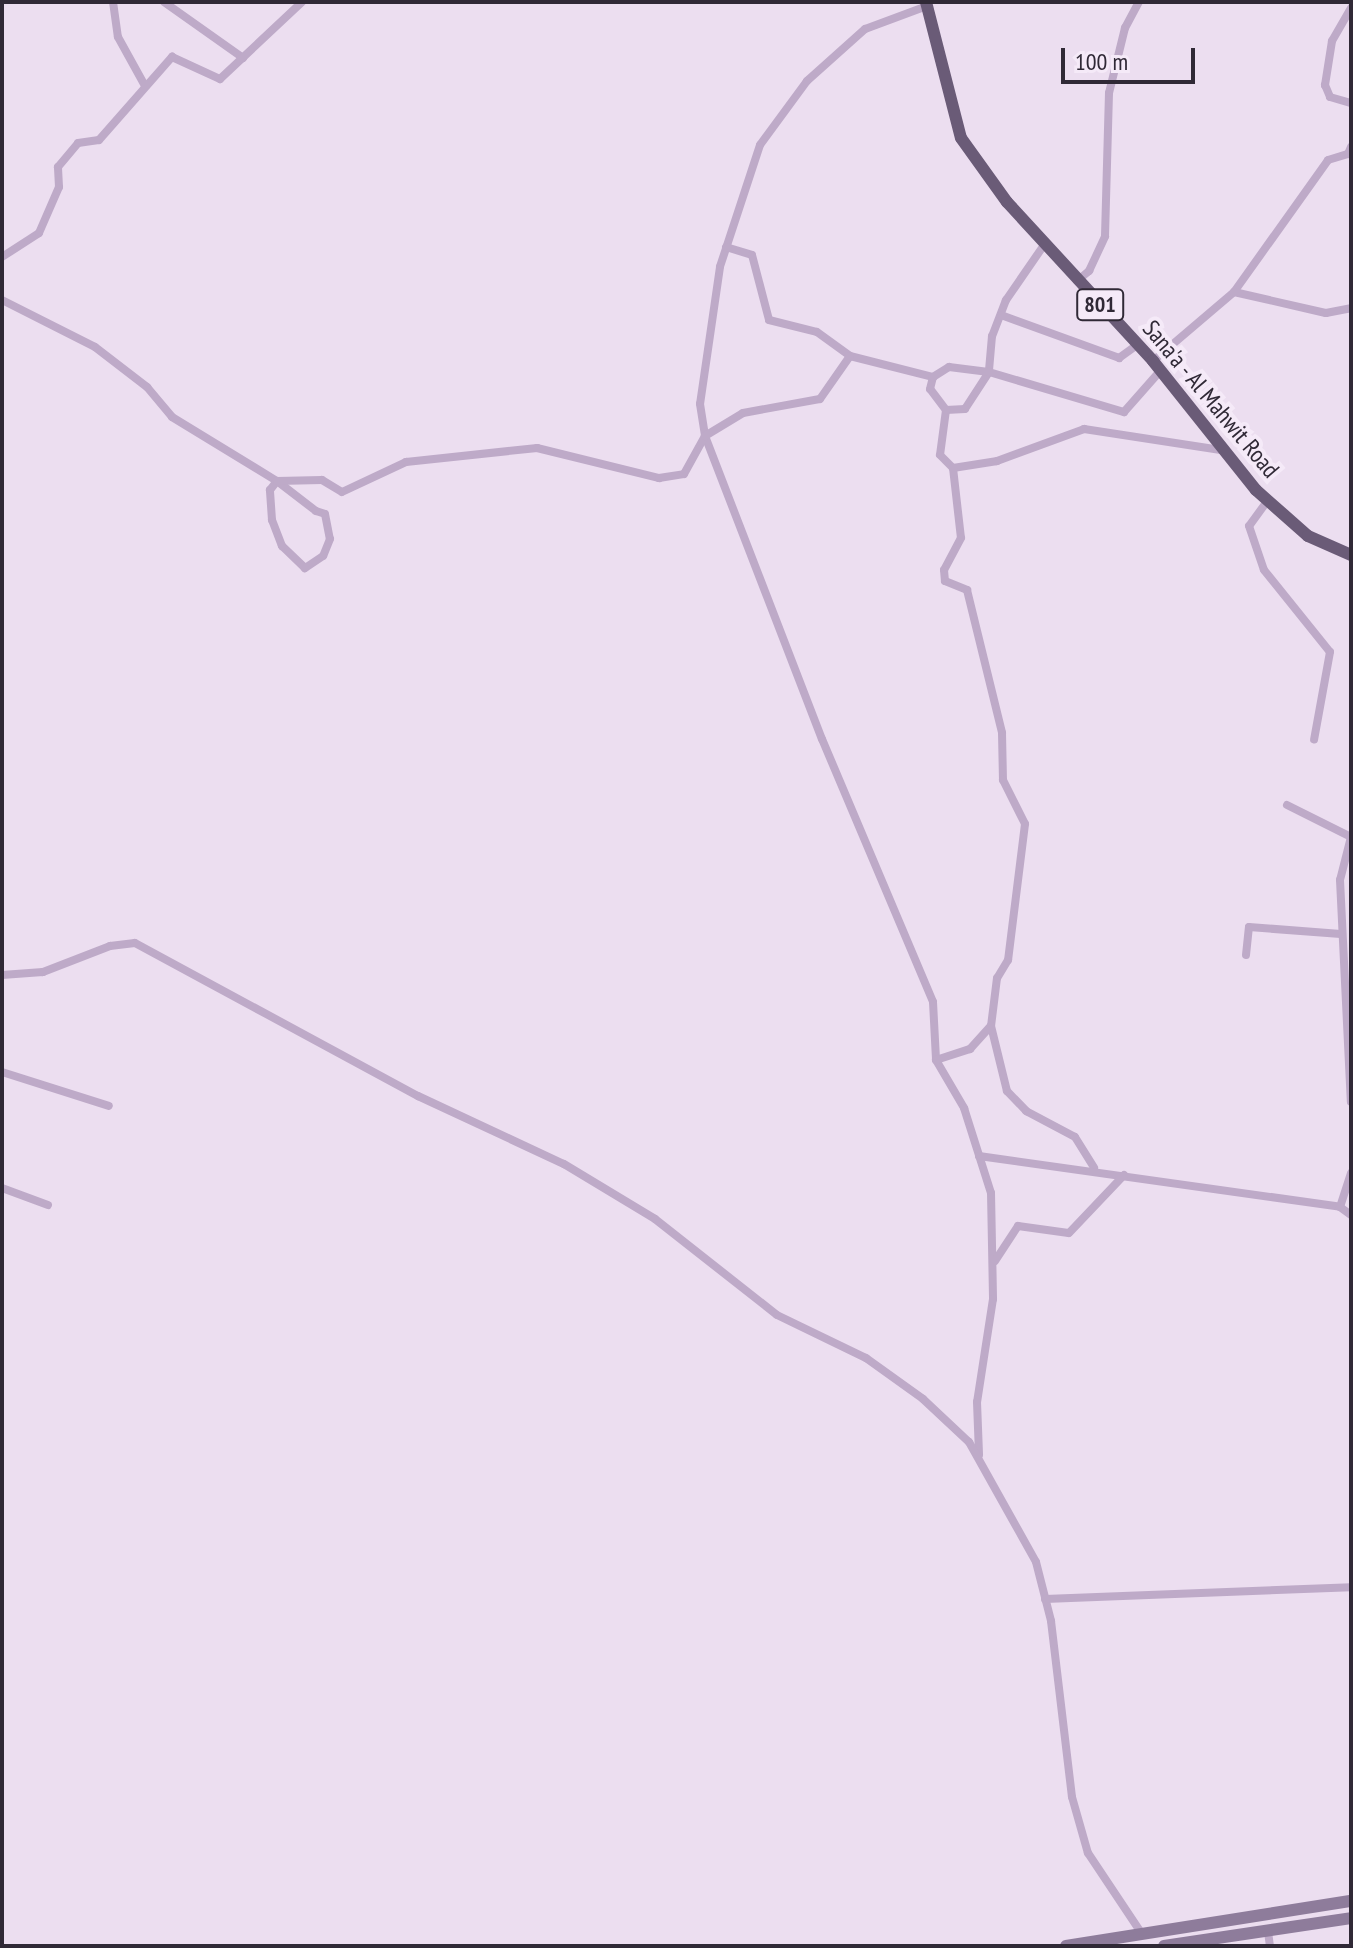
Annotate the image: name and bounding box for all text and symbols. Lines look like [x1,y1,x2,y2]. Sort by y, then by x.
scale bar [1065,32,1199,82]
text: 100 m [1075,46,1128,77]
road number: 801 [1076,287,1124,323]
street label: Sana'a - Al Mahwit Road [1136,313,1286,485]

